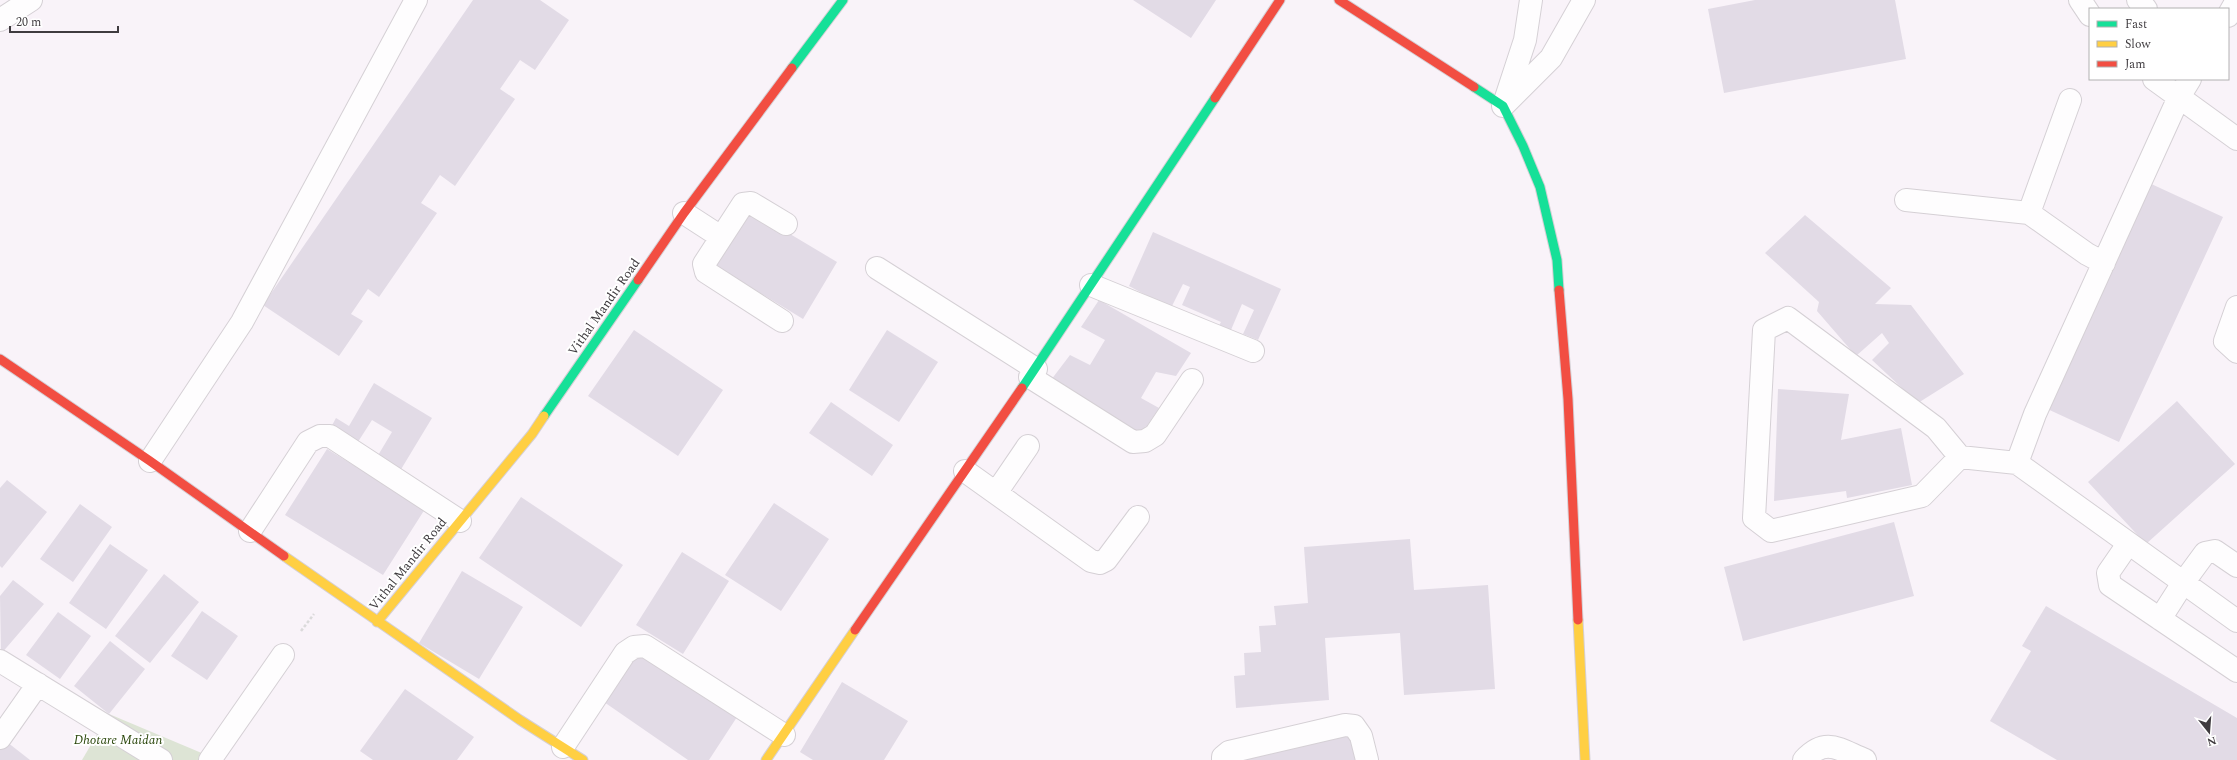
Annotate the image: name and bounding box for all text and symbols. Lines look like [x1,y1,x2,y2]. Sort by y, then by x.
scale bar [10,8,118,34]
legend [2089,8,2229,80]
text: 20 m [16,13,41,32]
text: Fast [2125,15,2147,34]
text: Slow [2125,35,2151,54]
text: Jam [2125,55,2146,74]
street label: Vithal Mandir Road [563,254,645,360]
street label: Vithal Mandir Road [364,513,452,615]
north arrow [2189,712,2229,752]
park label: Dhotare Maidan [74,730,162,750]
text: N [2205,732,2219,751]

